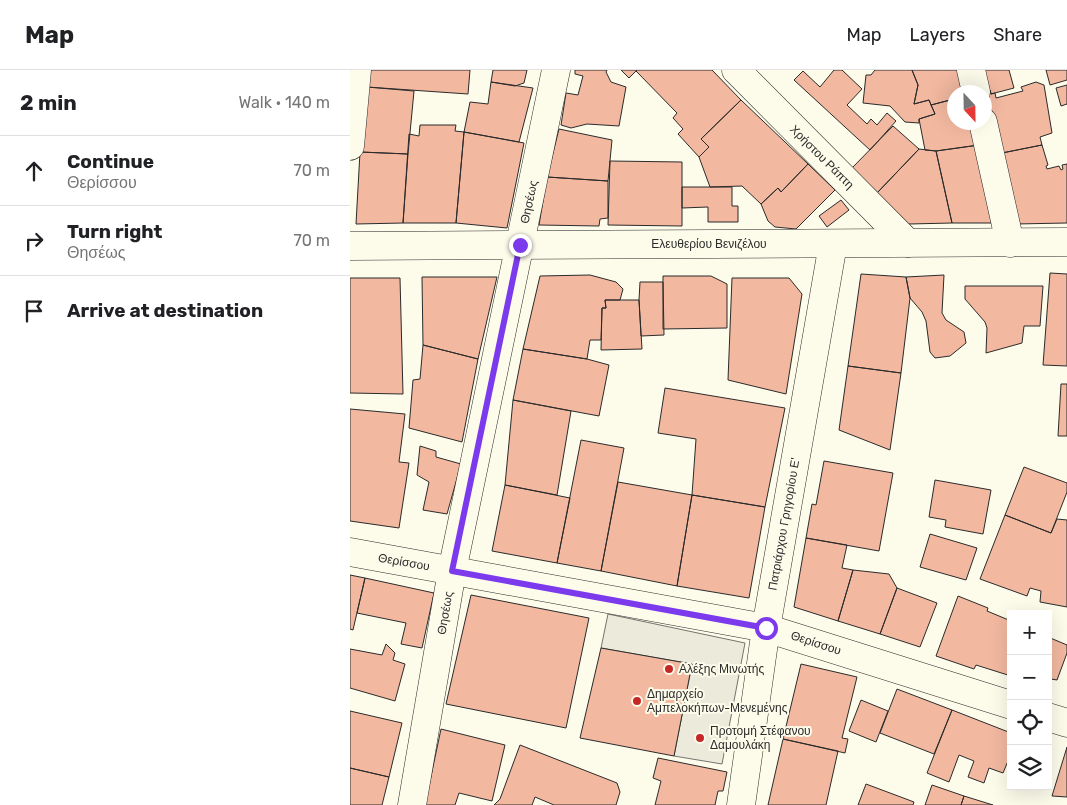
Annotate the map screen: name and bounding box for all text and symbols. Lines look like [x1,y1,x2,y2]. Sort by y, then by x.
text: Map [25,21,74,49]
text: Map [847,24,882,46]
text: Layers [910,24,965,46]
text: Share [993,24,1042,46]
north arrow [947,85,992,130]
text: 2 min [20,90,77,115]
text: Walk · 140 m [239,93,330,112]
street label: Χρήστου Ράπτη [787,122,857,192]
text: Continue [67,150,154,173]
icon: ahead [20,157,48,185]
text: 70 m [293,161,330,180]
text: Θερίσσου [67,173,137,192]
street label: Θησέως [518,179,540,225]
text: Turn right [67,220,162,243]
icon: right [20,227,48,255]
text: 70 m [293,231,330,250]
route end [509,234,532,257]
street label: Ελευθερίου Βενιζέλου [651,237,767,251]
text: Θησέως [67,243,126,262]
icon: arrive [20,297,48,325]
text: Arrive at destination [67,299,263,322]
street label: Πατριάρχου Γρηγορίου Ε' [765,456,803,592]
street label: Θερίσσου [377,551,431,573]
street label: Θησέως [434,590,456,636]
map controls [1007,610,1052,790]
button: + [1007,610,1052,655]
route start [755,617,778,640]
street label: Θερίσσου [789,628,843,658]
button: − [1007,655,1052,700]
place label: Αλέξης Μινωτής [679,662,764,676]
marker: Αλέξης Μινωτής [663,663,675,675]
place label: Δημαρχείο Αμπελοκήπων-Μενεμένης [647,687,788,715]
marker: Δημαρχείο Αμπελοκήπων-Μενεμένης [631,695,643,707]
button: locate [1007,700,1052,745]
place label: Προτομή Στέφανου Δαμουλάκη [710,724,811,752]
marker: Προτομή Στέφανου Δαμουλάκη [694,732,706,744]
button: layers [1007,745,1052,790]

